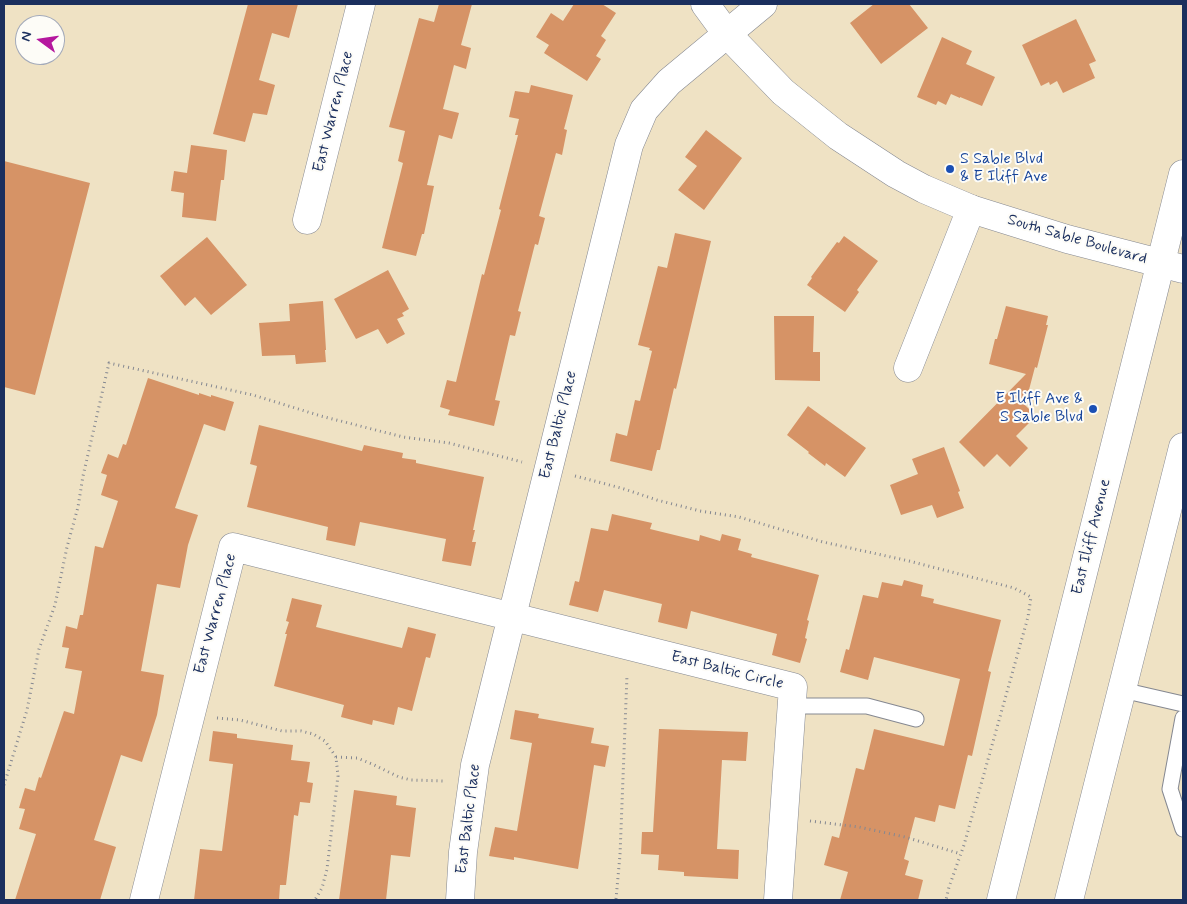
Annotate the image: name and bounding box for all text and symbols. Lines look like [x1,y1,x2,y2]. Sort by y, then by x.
north arrow [15,15,65,65]
text: N [17,30,36,43]
street label: East Warren Place [310,49,358,175]
place label: S Sable Blvd & E Iliff Ave [960,150,1048,188]
marker: S Sable Blvd & E Iliff Ave [944,163,956,175]
street label: South Sable Boulevard [1005,211,1149,269]
street label: East Baltic Place [536,369,582,481]
place label: E Iliff Ave & S Sable Blvd [995,390,1083,428]
marker: E Iliff Ave & S Sable Blvd [1087,403,1099,415]
street label: East Iliff Avenue [1068,477,1116,597]
street label: East Warren Place [191,552,241,676]
street label: East Baltic Circle [669,648,785,694]
street label: East Baltic Place [453,763,485,875]

